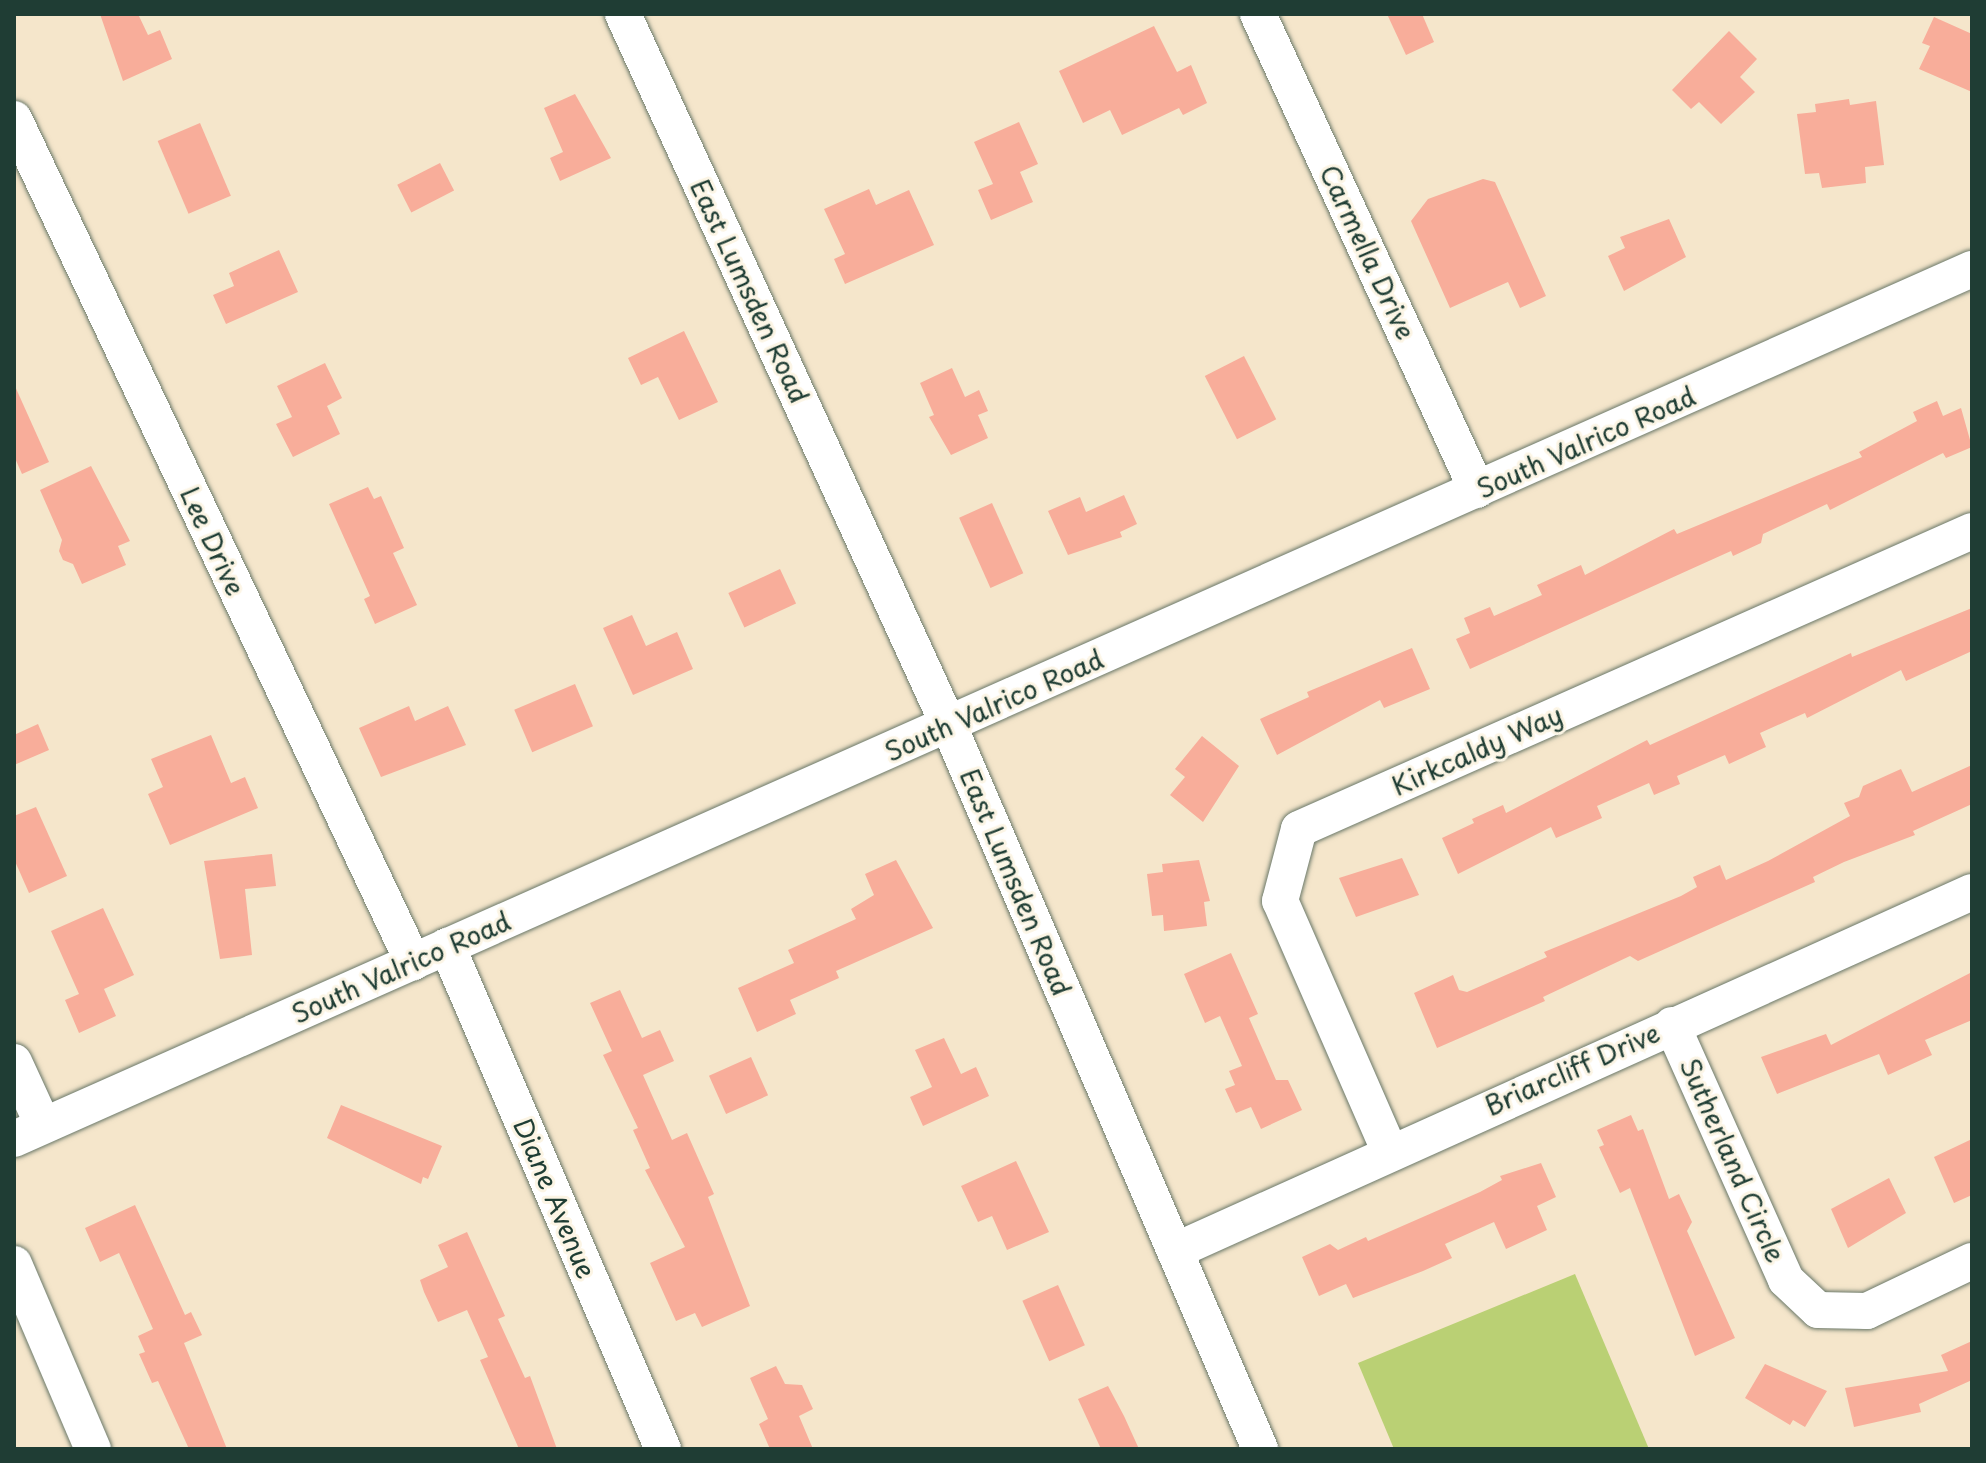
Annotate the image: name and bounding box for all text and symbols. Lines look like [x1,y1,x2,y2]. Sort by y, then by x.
street label: Carmella Drive [1314,159,1422,345]
street label: East Lumsden Road [684,174,816,408]
street label: South Valrico Road [1472,380,1700,504]
street label: Lee Drive [174,481,252,601]
street label: South Valrico Road [880,643,1108,767]
street label: Kirkcaldy Way [1387,698,1567,802]
street label: East Lumsden Road [954,764,1078,1000]
street label: South Valrico Road [287,905,515,1029]
street label: Briarcliff Drive [1479,1016,1665,1122]
street label: Sutherland Circle [1674,1053,1792,1267]
street label: Diane Avenue [507,1113,603,1283]

